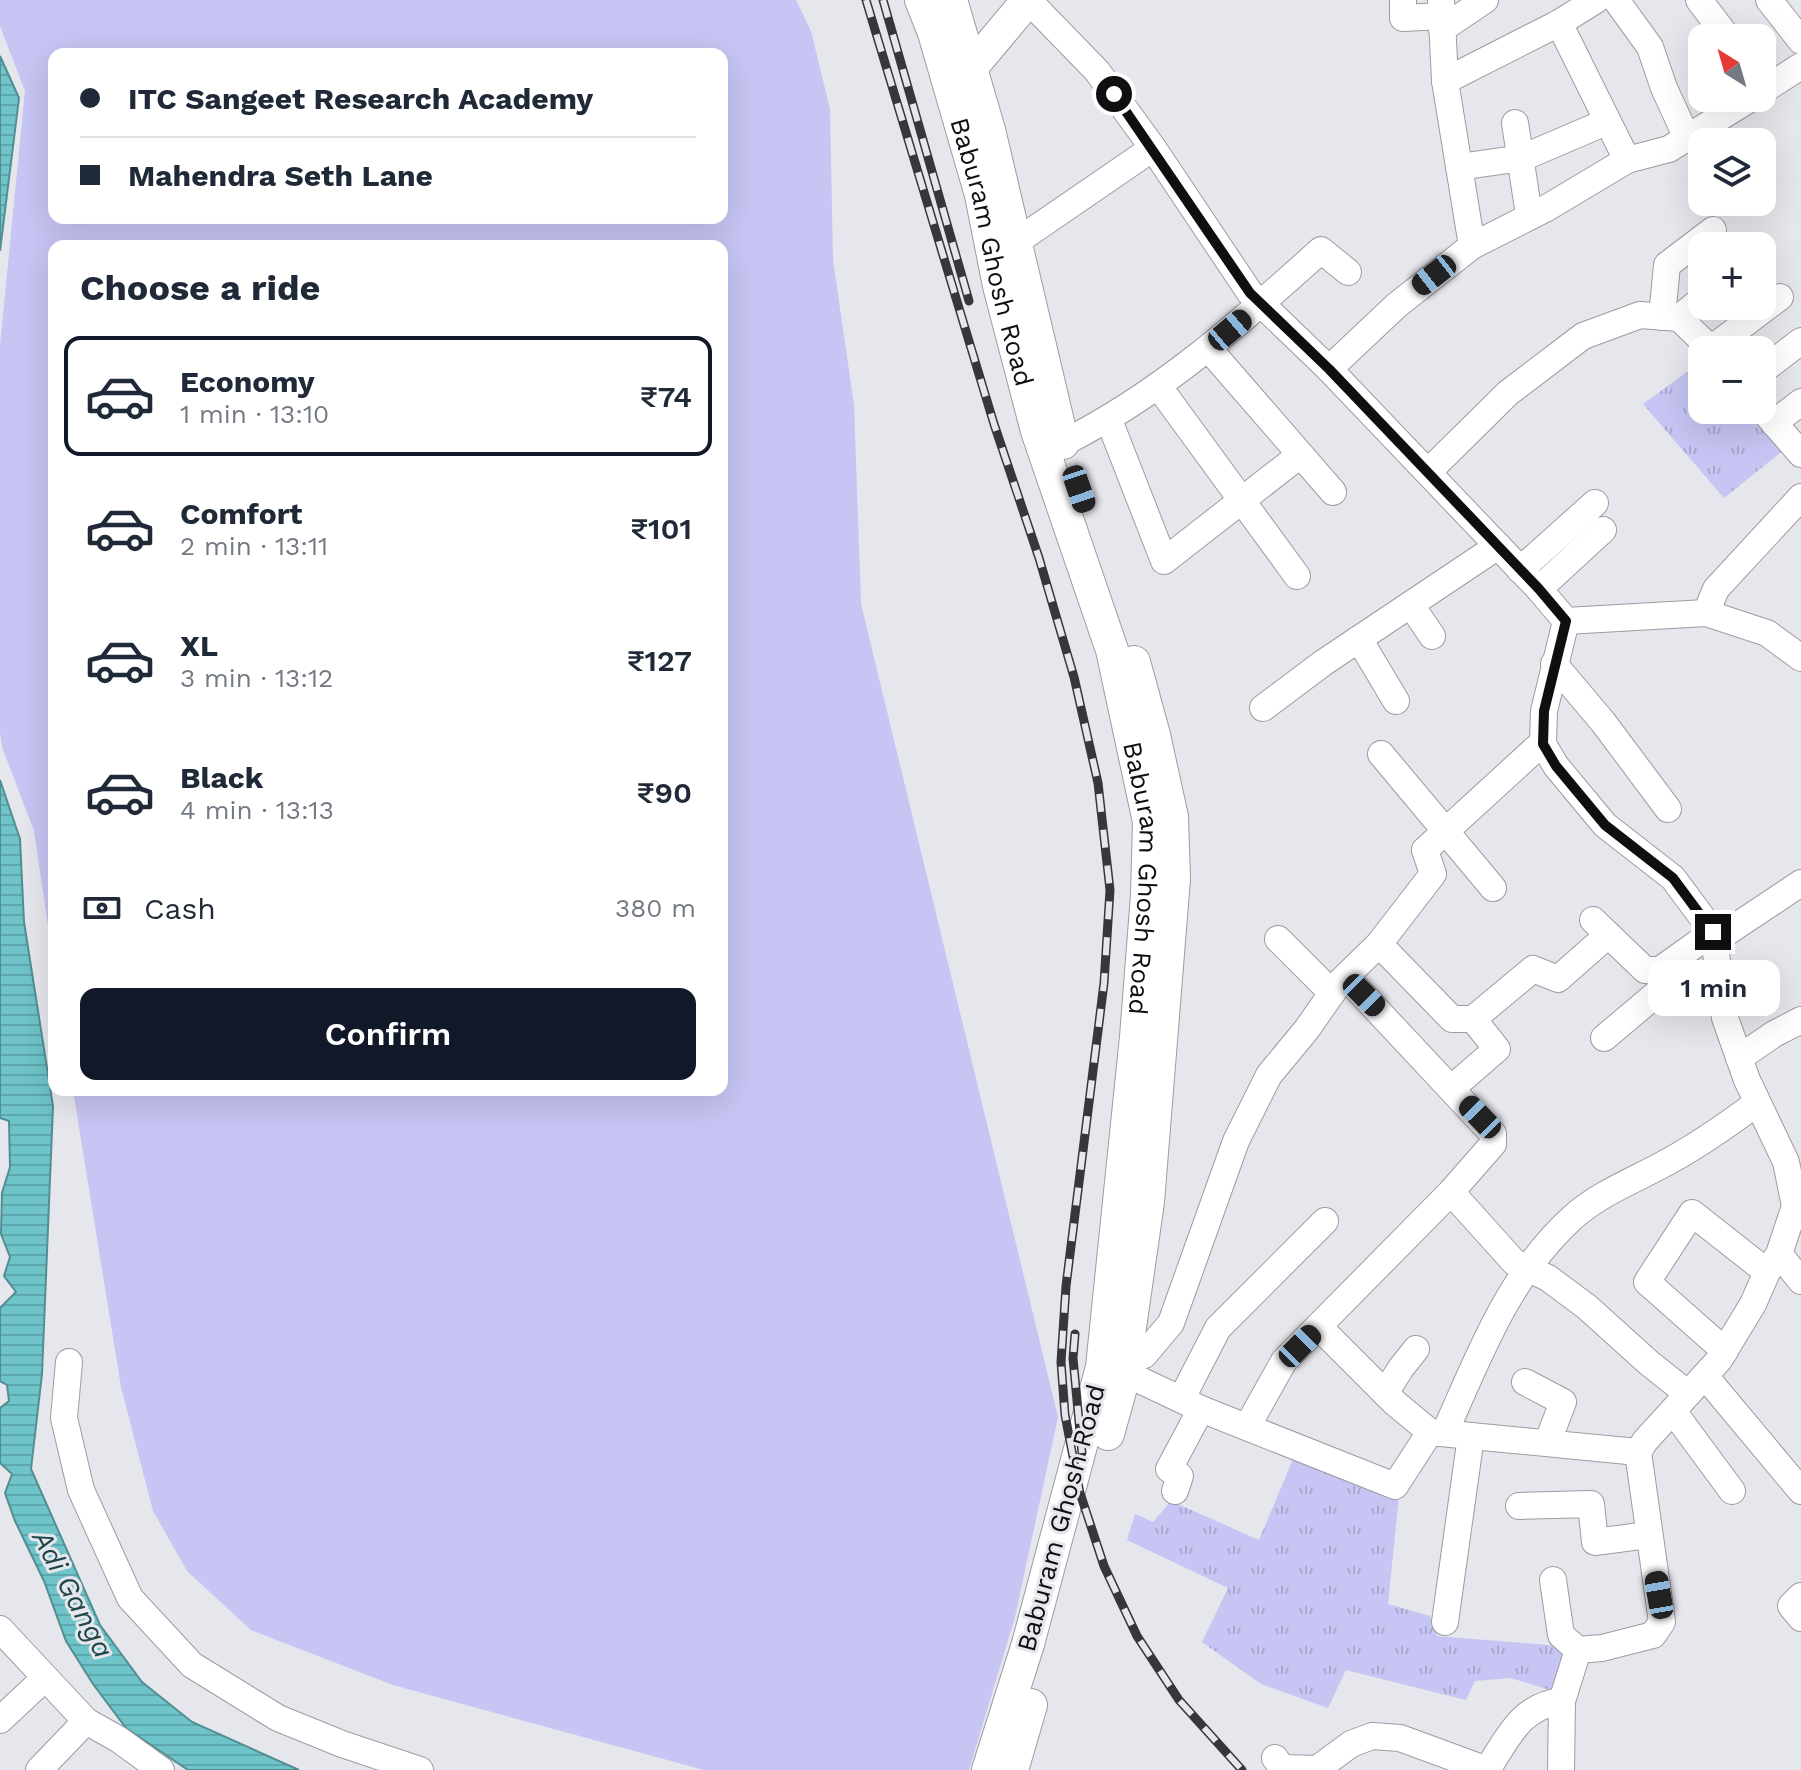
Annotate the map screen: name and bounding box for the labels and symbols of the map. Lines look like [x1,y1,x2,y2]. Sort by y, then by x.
north arrow [1688,24,1776,112]
route start [1096,76,1132,112]
street label: Baburam Ghosh Road [944,114,1040,389]
car [1408,251,1460,299]
car [1204,305,1256,355]
car [1060,462,1098,516]
street label: Baburam Ghosh Road [1117,739,1165,1016]
route end [1695,914,1731,950]
callout: 1 min [1647,960,1779,1016]
car [1339,970,1389,1020]
car [1455,1091,1505,1143]
car [1275,1321,1325,1371]
street label: Baburam Ghosh Road [1011,1381,1111,1655]
water label: Adi Ganga [25,1524,120,1664]
car [1643,1569,1675,1621]

